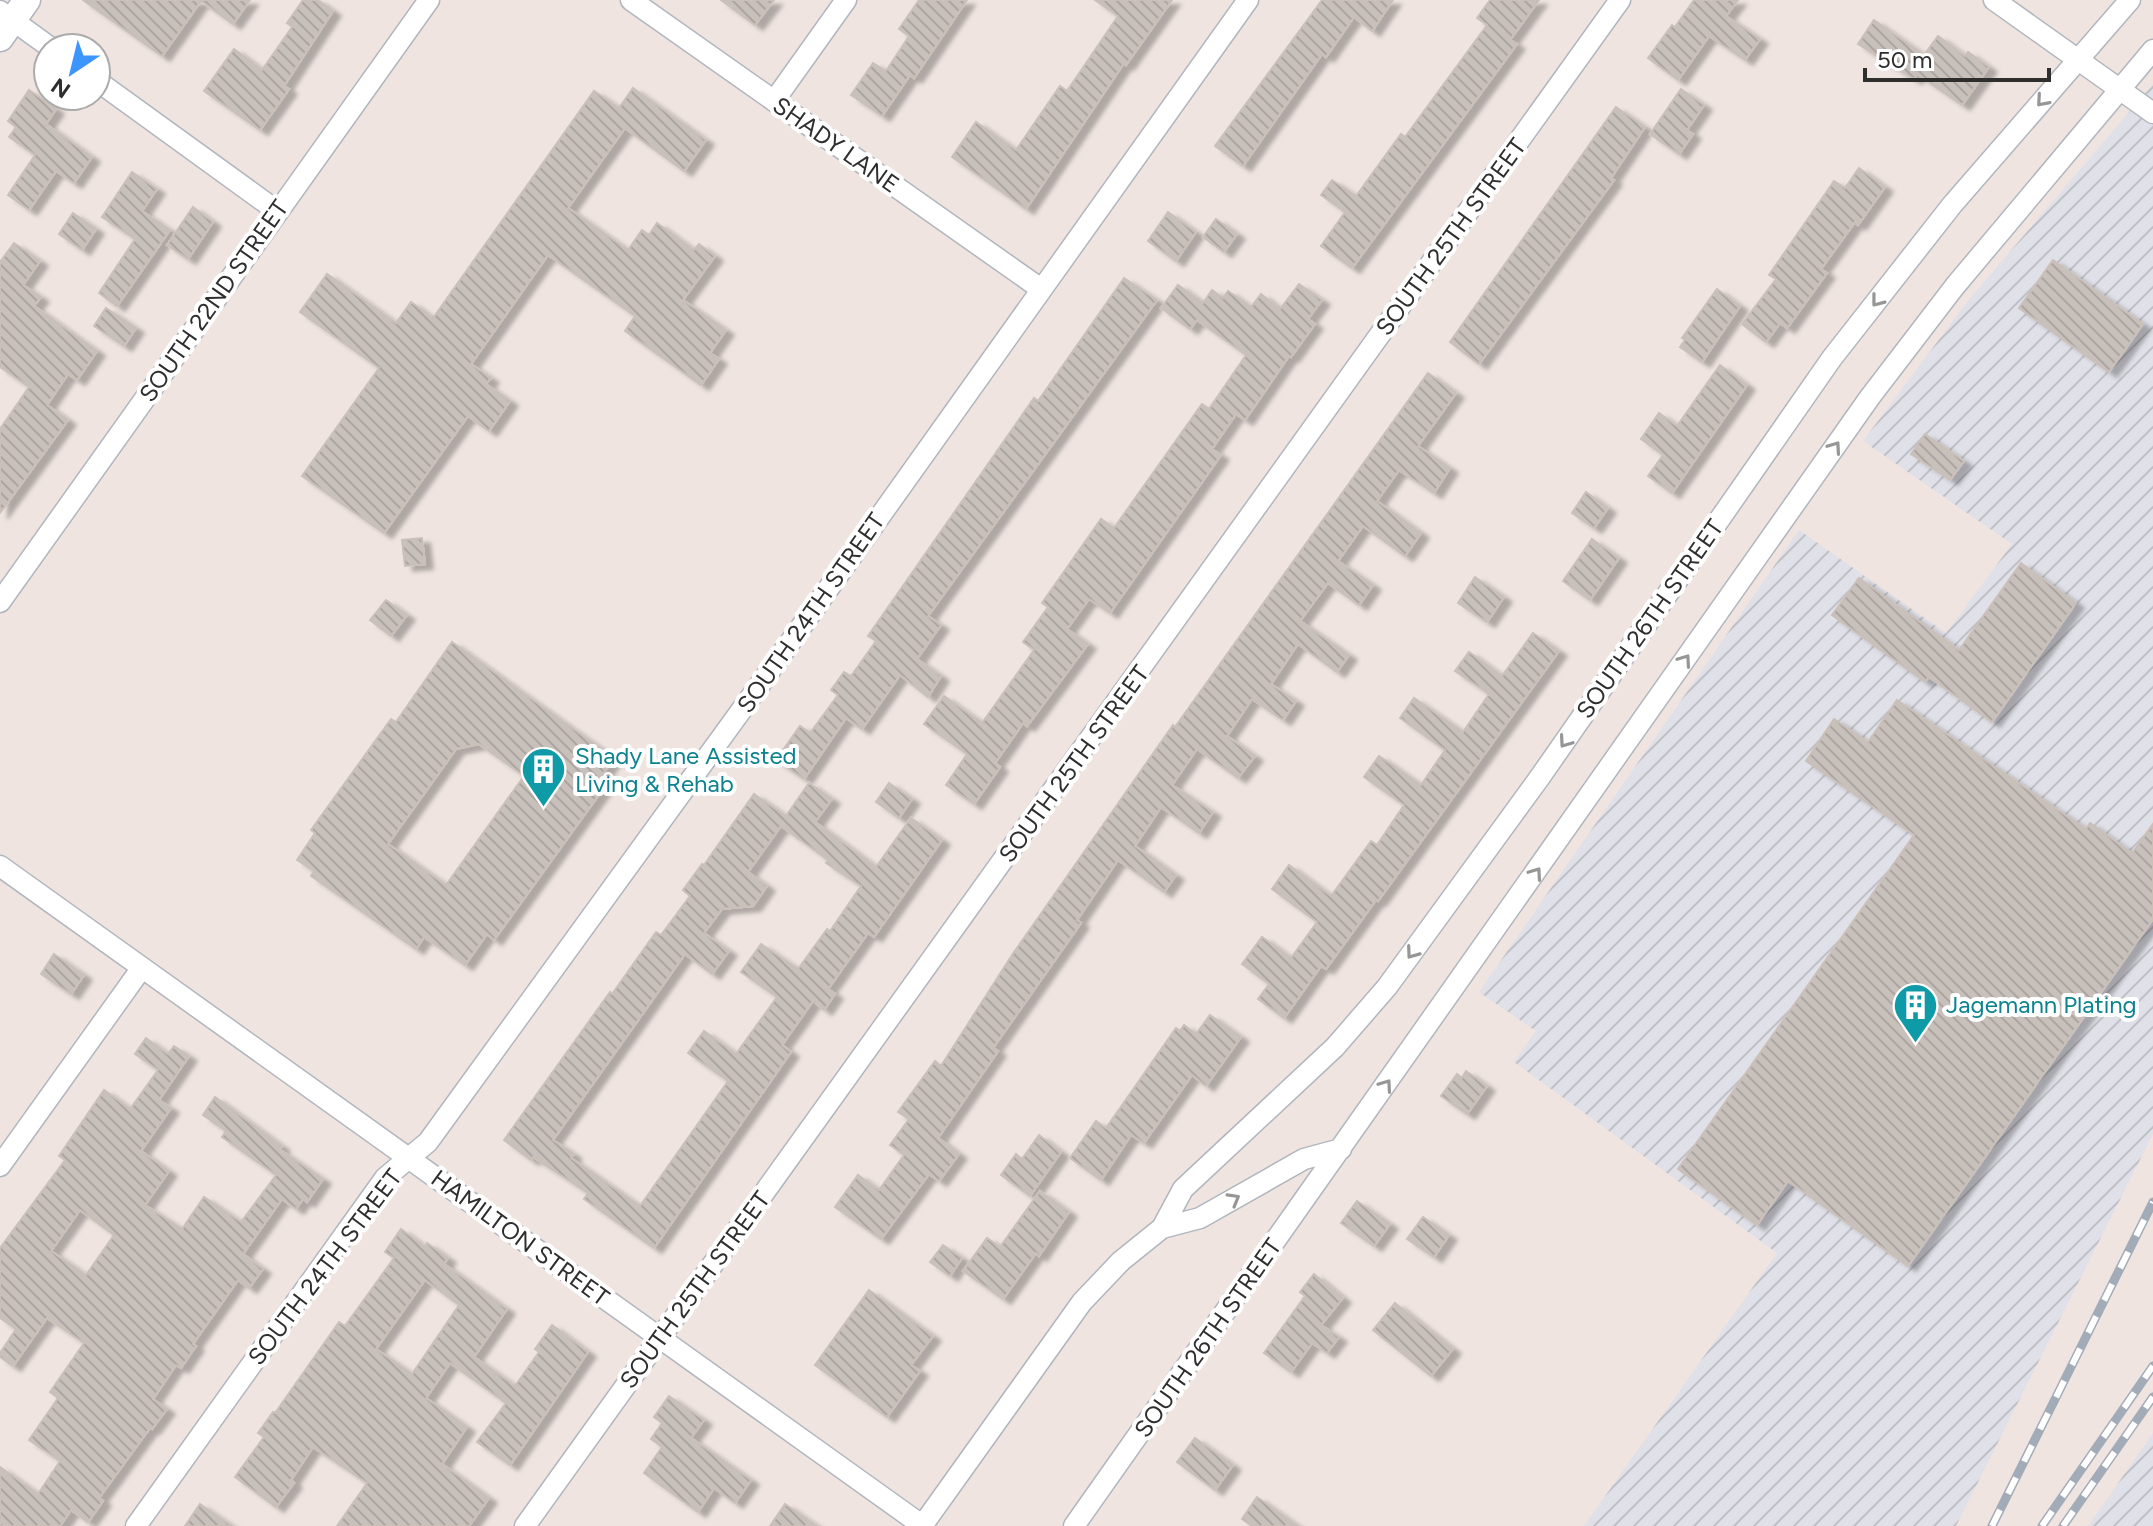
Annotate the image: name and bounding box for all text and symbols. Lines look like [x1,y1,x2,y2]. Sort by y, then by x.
north arrow [32,32,112,112]
scale bar [1865,32,2049,82]
text: 50 m [1877,45,1933,74]
text: N [46,72,76,104]
street label: SHADY LANE [768,90,905,199]
one-way arrow [2037,92,2052,106]
street label: SOUTH 25TH STREET [1369,133,1532,341]
street label: SOUTH 22ND STREET [133,194,294,407]
one-way arrow [1872,292,1887,306]
one-way arrow [1825,442,1840,456]
street label: SOUTH 24TH STREET [731,507,891,718]
street label: SOUTH 26TH STREET [1570,514,1729,724]
one-way arrow [1675,655,1690,669]
street label: SOUTH 25TH STREET [992,660,1155,868]
one-way arrow [1560,733,1575,747]
place label: Shady Lane Assisted Living & Rehab [575,741,797,798]
building icon: Shady Lane Assisted Living & Rehab [520,746,568,809]
one-way arrow [1526,867,1541,881]
one-way arrow [1407,944,1422,958]
building icon: Jagemann Plating [1891,981,1939,1044]
place label: Jagemann Plating [1946,990,2137,1019]
one-way arrow [1376,1080,1391,1094]
street label: SOUTH 24TH STREET [242,1163,408,1370]
street label: HAMILTON STREET [426,1163,615,1312]
street label: SOUTH 25TH STREET [613,1186,776,1394]
one-way arrow [1225,1193,1240,1209]
street label: SOUTH 26TH STREET [1128,1233,1287,1443]

